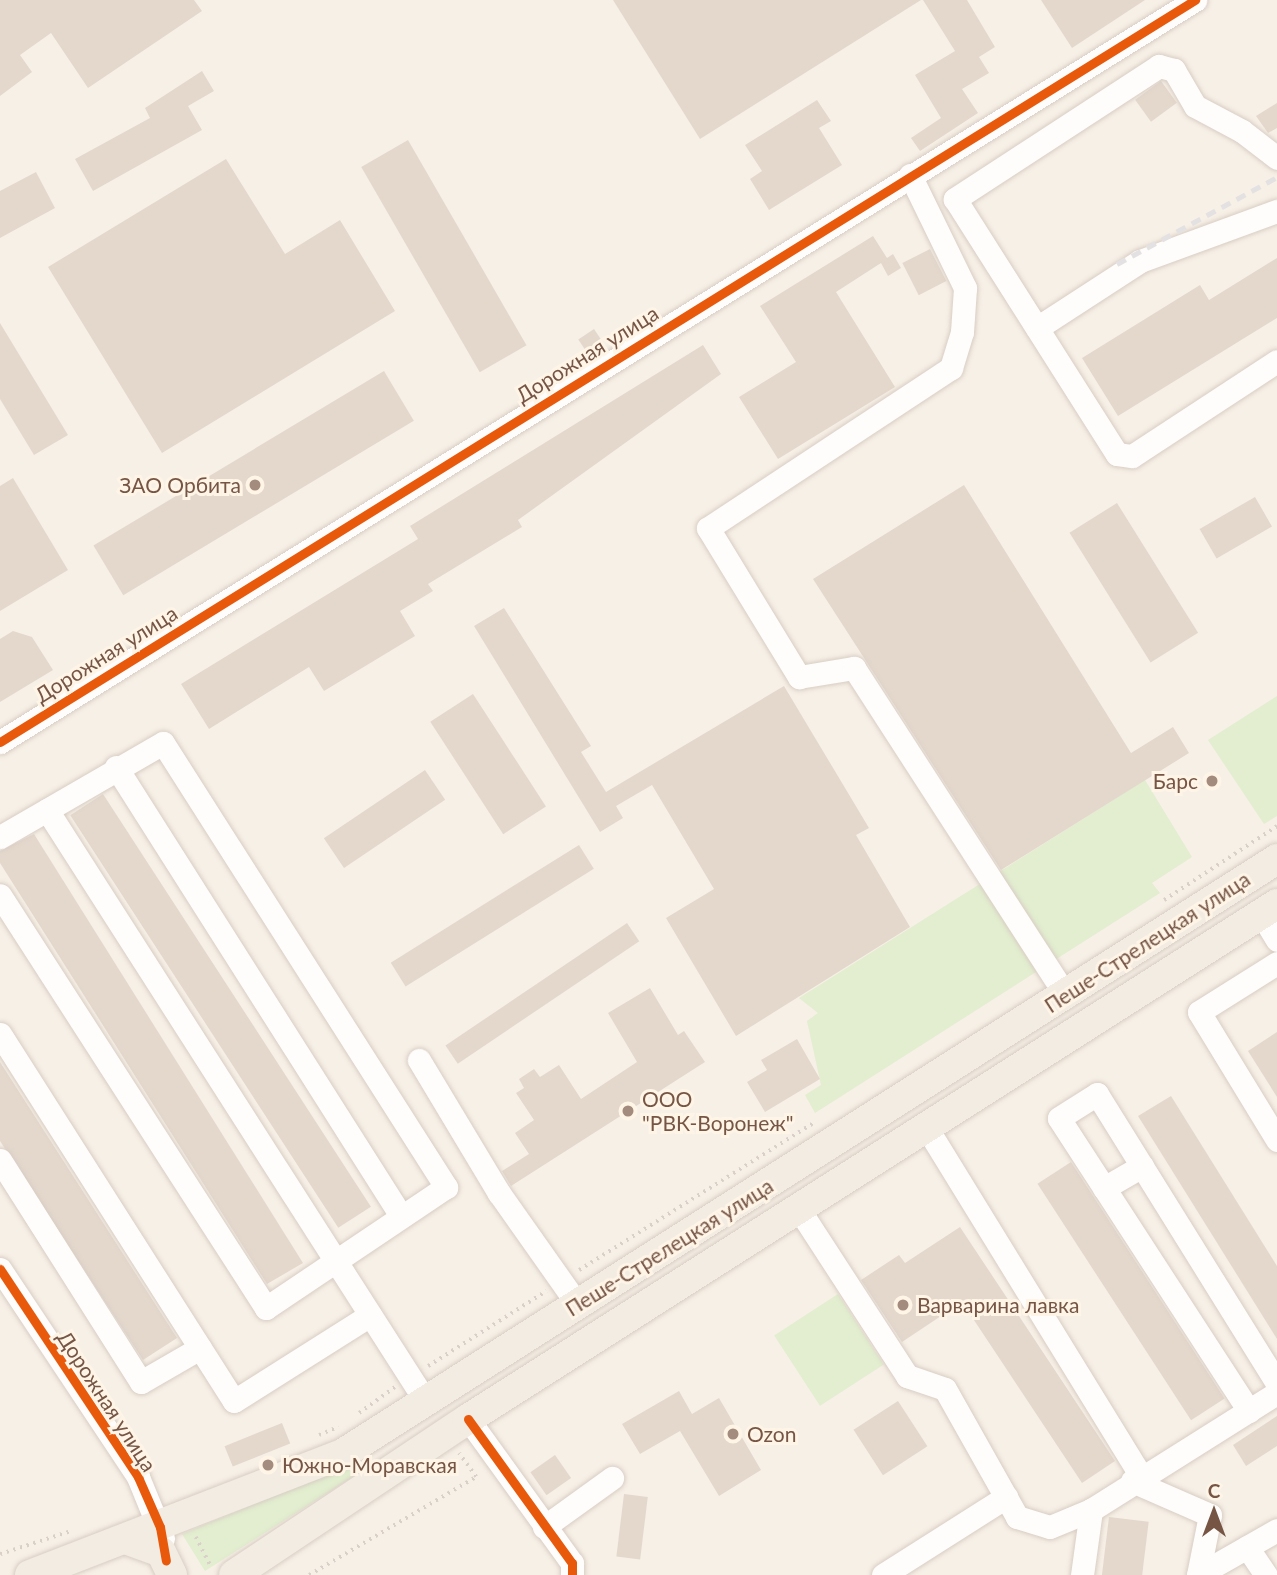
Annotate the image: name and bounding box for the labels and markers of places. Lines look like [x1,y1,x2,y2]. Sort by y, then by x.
place label: ЗАО Орбита [119,472,241,498]
marker: ЗАО Орбита [247,477,263,493]
place label: Барс [1153,768,1198,794]
marker: Барс [1204,773,1220,789]
place label: ООО "РВК-Воронеж" [642,1086,793,1136]
marker: ООО "РВК-Воронеж" [620,1103,636,1119]
place label: Варварина лавка [917,1292,1079,1318]
marker: Варварина лавка [895,1297,911,1313]
place label: Ozon [747,1421,796,1447]
marker: Ozon [725,1426,741,1442]
place label: Южно-Моравская [282,1452,457,1478]
marker: Южно-Моравская [260,1457,276,1473]

